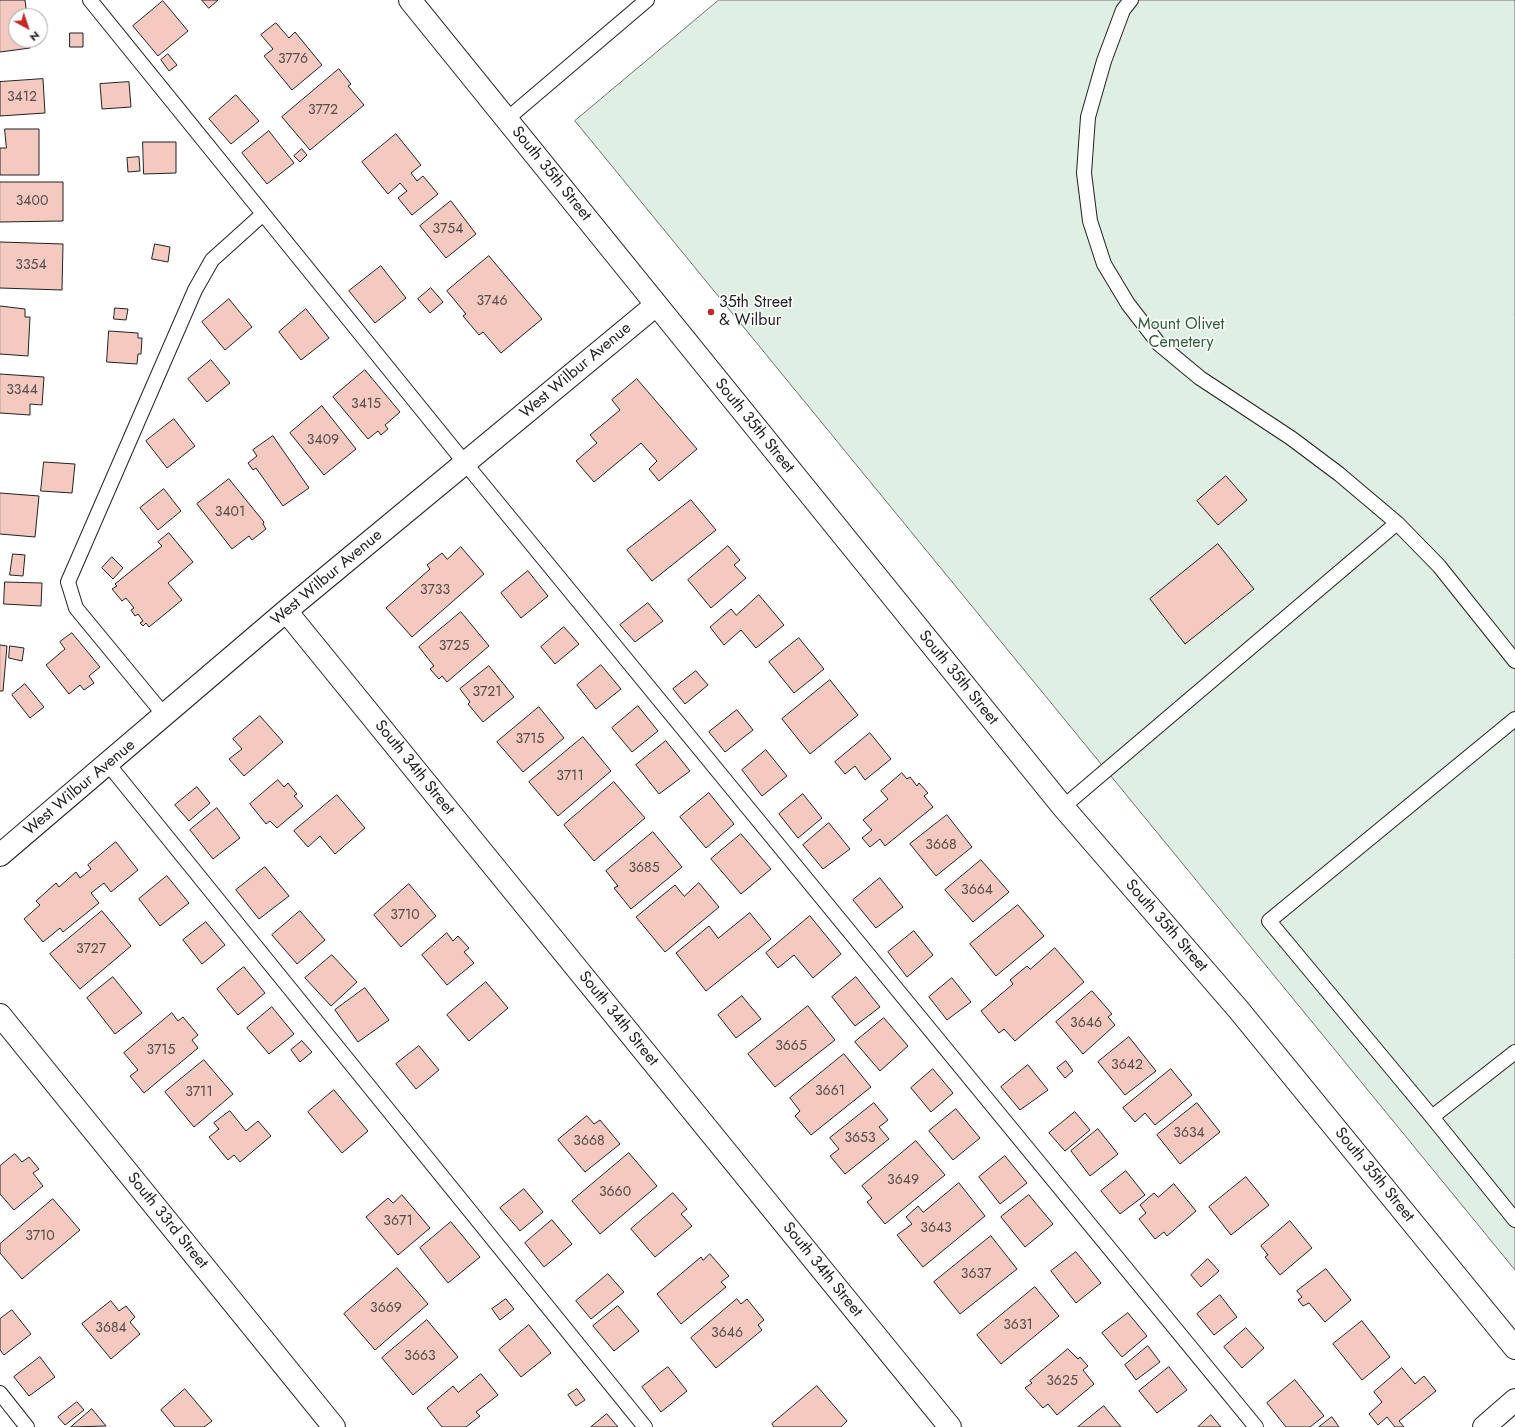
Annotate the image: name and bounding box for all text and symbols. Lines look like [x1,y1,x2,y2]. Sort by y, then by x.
north arrow [8,8,48,48]
text: N [27,27,44,45]
house number: 3776 [278,52,308,68]
house number: 3412 [7,90,37,106]
house number: 3772 [308,103,338,119]
street label: South 35th Street [507,123,595,225]
house number: 3400 [16,194,48,210]
house number: 3754 [433,222,463,238]
house number: 3354 [15,258,47,274]
place label: 35th Street & Wilbur [719,293,792,331]
house number: 3746 [476,294,508,310]
marker: 35th Street & Wilbur [706,307,716,317]
park label: Mount Olivet Cemetery [1138,315,1224,353]
street label: West Wilbur Avenue [517,319,635,423]
street label: South 35th Street [710,375,798,477]
house number: 3344 [6,383,38,399]
house number: 3415 [351,397,381,413]
house number: 3409 [307,433,339,449]
house number: 3401 [215,505,245,521]
street label: West Wilbur Avenue [268,526,386,630]
house number: 3733 [420,583,450,599]
street label: South 35th Street [914,627,1002,729]
house number: 3725 [439,639,469,655]
house number: 3721 [472,685,502,701]
street label: South 34th Street [370,717,458,819]
house number: 3715 [516,732,544,748]
street label: West Wilbur Avenue [21,736,139,840]
house number: 3711 [556,769,584,785]
house number: 3668 [925,838,957,854]
house number: 3685 [628,861,660,877]
street label: South 35th Street [1121,876,1211,976]
house number: 3664 [961,883,993,899]
house number: 3710 [390,908,420,924]
house number: 3727 [76,942,106,958]
street label: South 34th Street [574,968,662,1070]
house number: 3646 [1070,1016,1102,1032]
house number: 3665 [775,1039,807,1055]
house number: 3715 [147,1043,175,1059]
house number: 3642 [1111,1058,1143,1074]
house number: 3661 [815,1084,845,1100]
house number: 3711 [185,1085,213,1101]
street label: South 35th Street [1330,1124,1418,1226]
house number: 3634 [1173,1126,1205,1142]
house number: 3653 [844,1131,876,1147]
house number: 3668 [573,1134,605,1150]
street label: South 33rd Street [122,1169,212,1273]
house number: 3649 [887,1173,919,1189]
house number: 3660 [599,1185,631,1201]
house number: 3671 [383,1214,413,1230]
street label: South 34th Street [778,1219,866,1321]
house number: 3643 [920,1221,952,1237]
house number: 3710 [25,1229,55,1245]
house number: 3637 [961,1267,991,1283]
house number: 3669 [370,1301,402,1317]
house number: 3631 [1003,1318,1033,1334]
house number: 3684 [95,1321,127,1337]
house number: 3646 [711,1326,743,1342]
house number: 3663 [404,1349,436,1365]
house number: 3625 [1046,1374,1078,1390]

